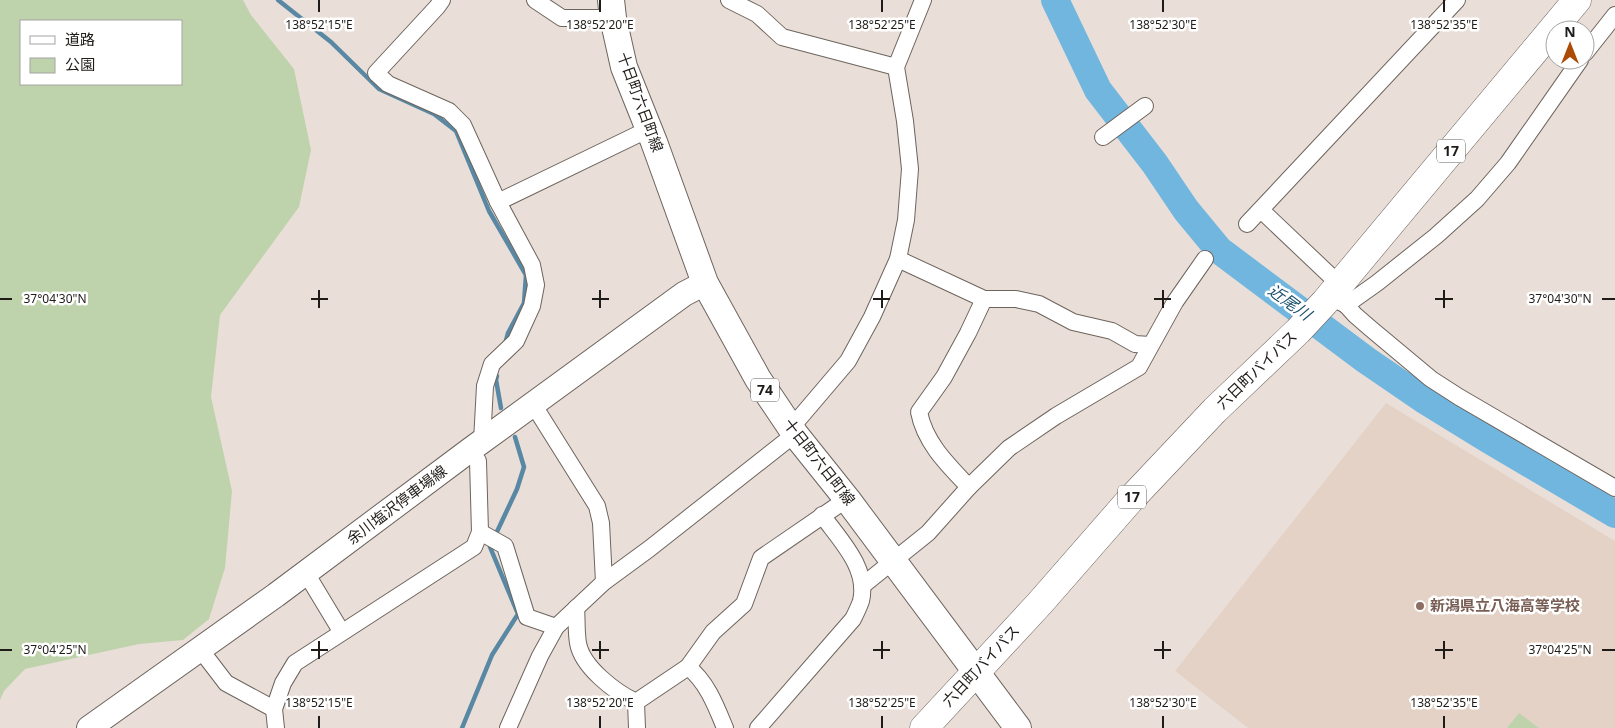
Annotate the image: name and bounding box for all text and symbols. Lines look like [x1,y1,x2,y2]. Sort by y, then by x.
text: 138°52'15"E [285,16,353,33]
text: 138°52'20"E [566,16,634,33]
text: 138°52'25"E [848,16,916,33]
text: 138°52'30"E [1129,16,1197,33]
text: 138°52'35"E [1410,16,1478,33]
legend [20,20,182,85]
north arrow [1545,20,1595,70]
text: N [1564,22,1576,41]
text: 道路 [65,29,95,49]
street label: 十日町六日町線 [614,49,668,154]
text: 公園 [65,54,95,74]
road number: 17 [1437,140,1465,162]
water label: 近尾川 [1264,279,1317,326]
text: 37°04'30"N [23,290,87,307]
text: 37°04'30"N [1528,290,1592,307]
street label: 六日町バイパス [1212,326,1301,413]
road number: 74 [751,378,779,402]
street label: 十日町六日町線 [780,414,860,509]
street label: 余川塩沢停車場線 [342,460,450,548]
road number: 17 [1118,486,1146,508]
place label: 新潟県立八海高等学校 [1430,595,1580,615]
marker: 新潟県立八海高等学校 [1414,600,1426,612]
street label: 六日町バイパス [937,620,1023,710]
text: 37°04'25"N [23,641,87,658]
text: 37°04'25"N [1528,641,1592,658]
text: 138°52'15"E [285,694,353,711]
text: 138°52'20"E [566,694,634,711]
text: 138°52'25"E [848,694,916,711]
text: 138°52'30"E [1129,694,1197,711]
text: 138°52'35"E [1410,694,1478,711]

